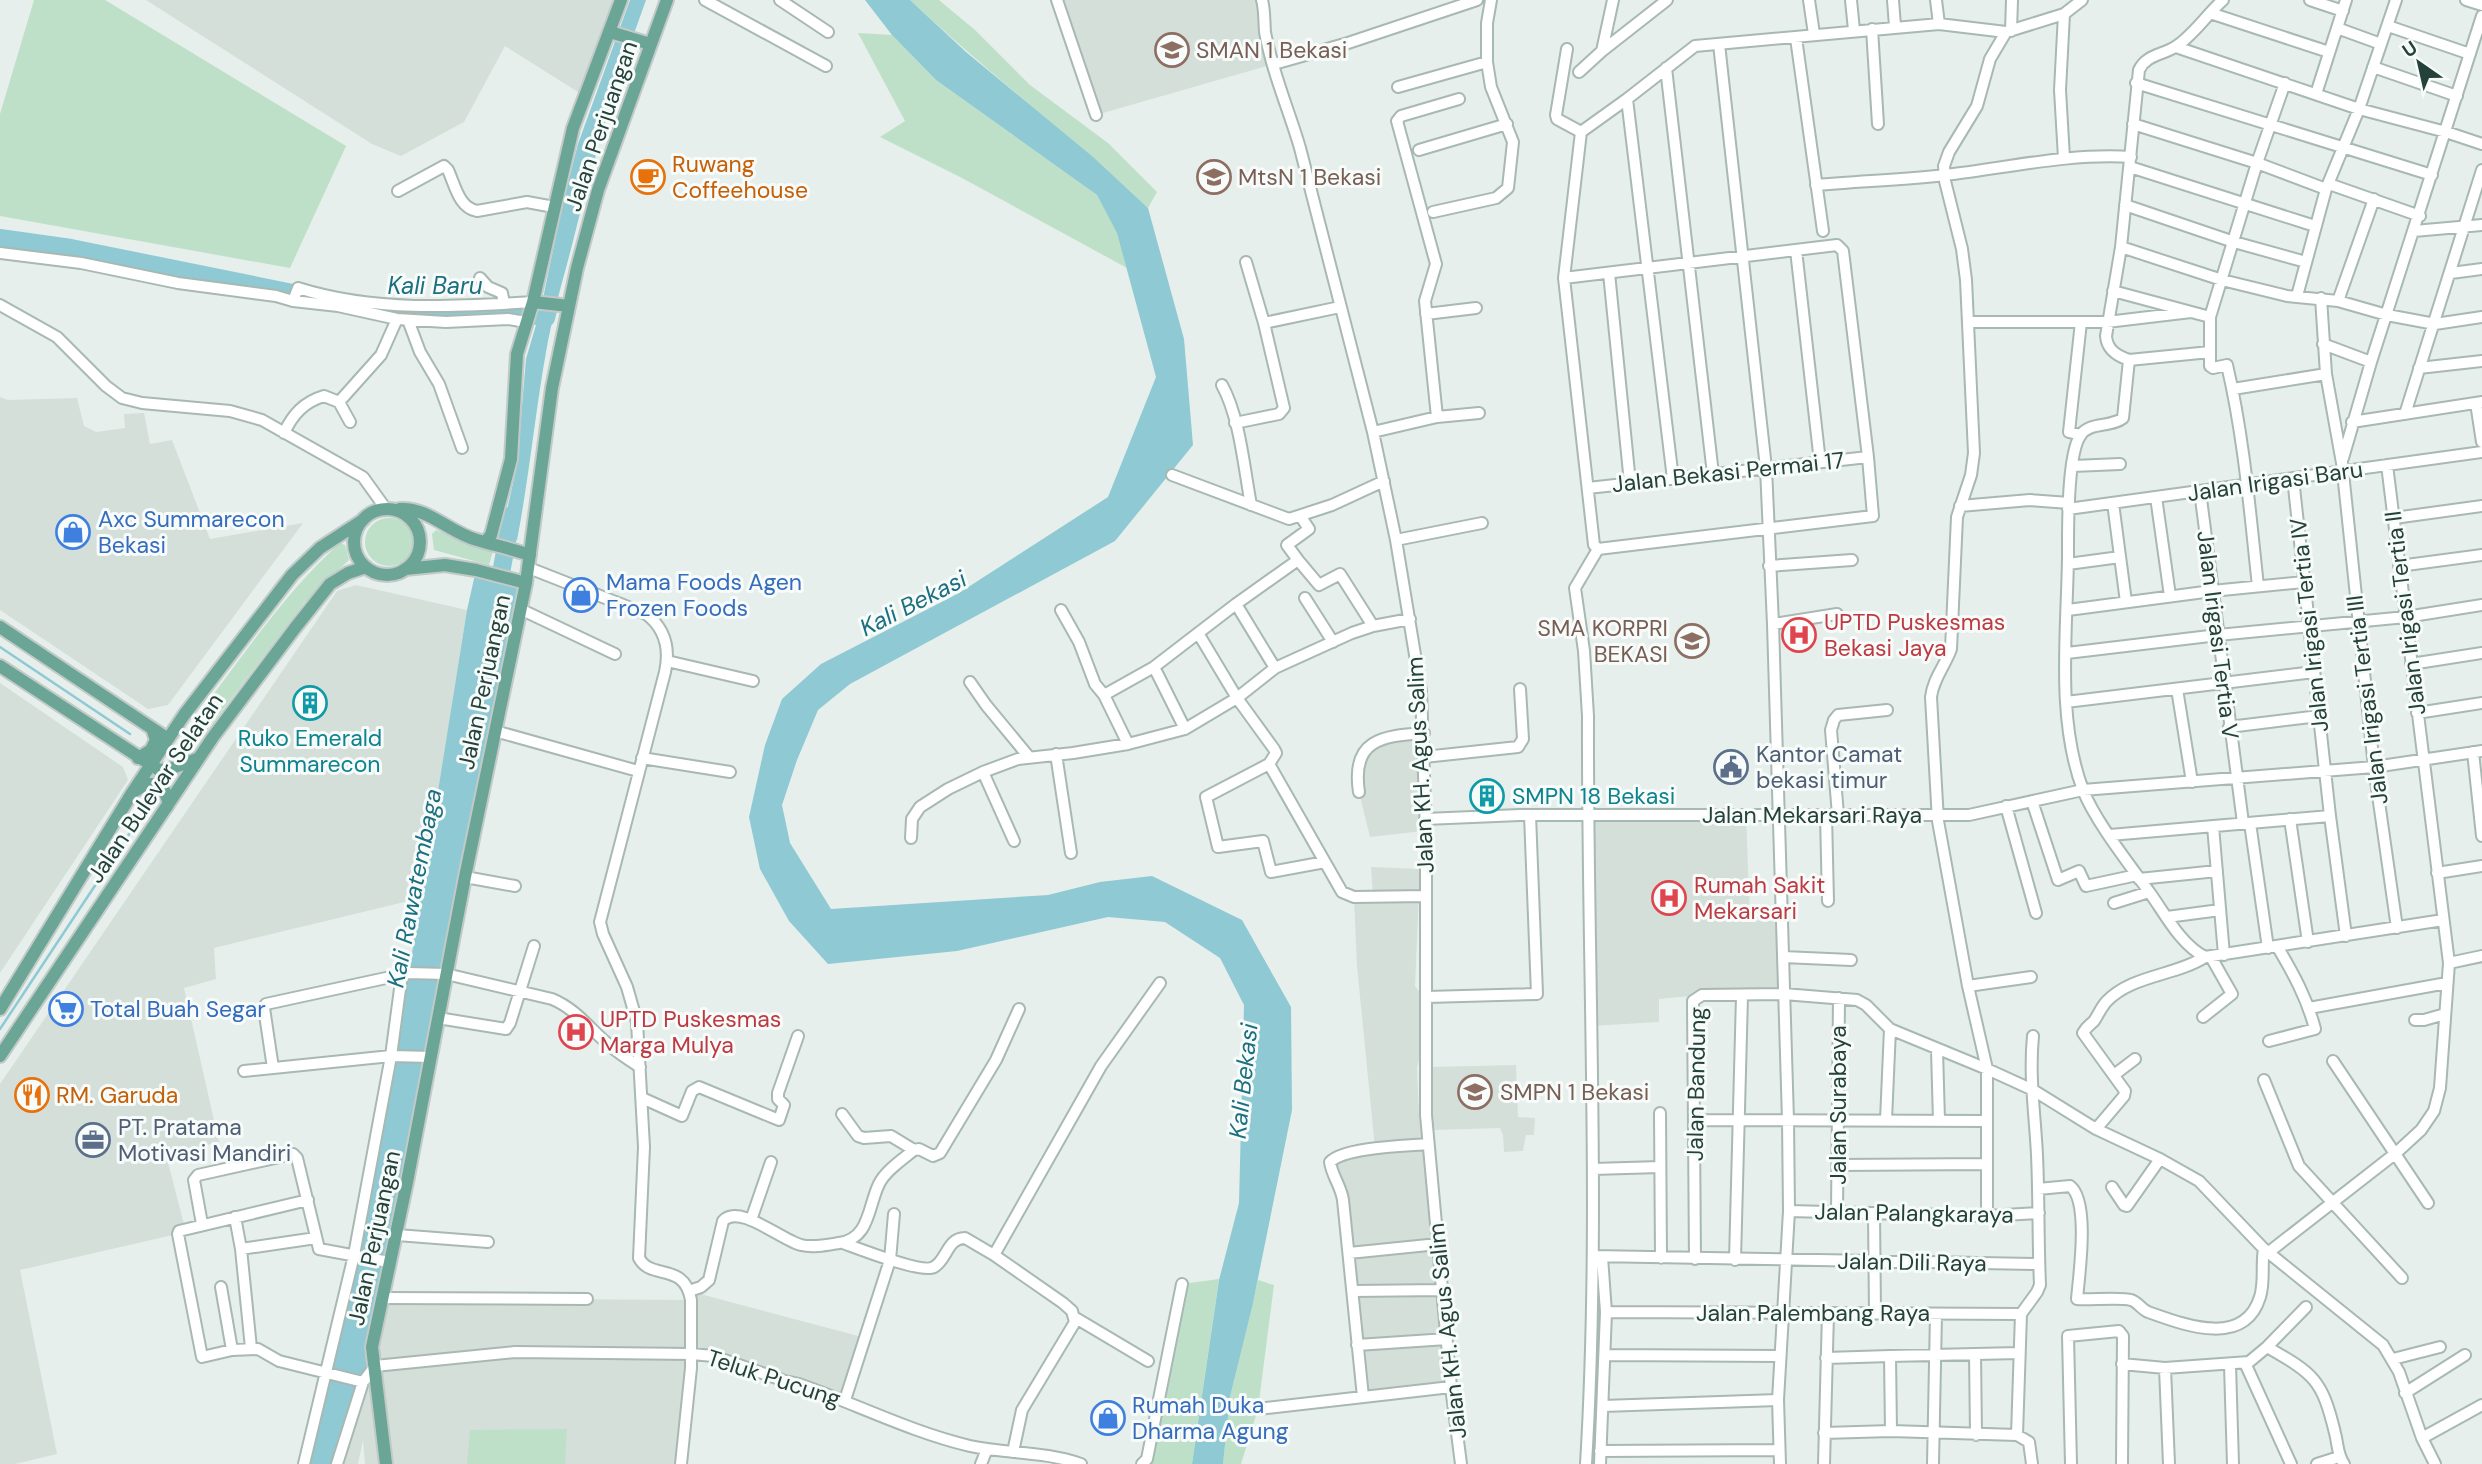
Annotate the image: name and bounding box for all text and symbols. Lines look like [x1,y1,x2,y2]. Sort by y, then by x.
north arrow [2384,28,2454,98]
school or university icon: SMAN 1 Bekasi [1153,31,1191,69]
place label: SMAN 1 Bekasi [1196,35,1347,65]
text: U [2397,35,2422,63]
street label: Jalan Perjuangan [558,37,644,215]
place label: Ruwang Coffeehouse [672,149,808,205]
cafe icon: Ruwang Coffeehouse [629,158,667,196]
school or university icon: MtsN 1 Bekasi [1195,158,1233,196]
place label: MtsN 1 Bekasi [1238,162,1381,192]
water label: Kali Baru [387,270,483,301]
street label: Jalan Bekasi Permai 17 [1610,445,1846,499]
street label: Jalan Irigasi Baru [2185,454,2365,508]
place label: Axc Summarecon Bekasi [98,504,285,560]
street label: Jalan Irigasi Tertia II [2378,509,2432,717]
shop icon: Axc Summarecon Bekasi [54,513,92,551]
street label: Jalan Irigasi Tertia IV [2283,516,2335,734]
street label: Jalan Irigasi Tertia V [2190,529,2246,741]
water label: Kali Bekasi [854,562,973,643]
place label: Mama Foods Agen Frozen Foods [606,567,802,623]
shop icon: Mama Foods Agen Frozen Foods [562,576,600,614]
street label: Jalan Perjuangan [451,592,517,772]
street label: Jalan Irigasi Tertia III [2339,594,2395,806]
place label: UPTD Puskesmas Bekasi Jaya [1824,607,2005,663]
place label: SMA KORPRI BEKASI [1538,613,1668,669]
hospital icon: UPTD Puskesmas Bekasi Jaya [1780,616,1818,654]
school or university icon: SMA KORPRI BEKASI [1673,622,1711,660]
street label: Jalan KH. Agus Salim [1399,656,1441,874]
building icon: Ruko Emerald Summarecon [291,684,329,722]
street label: Jalan Bulevar Selatan [80,687,230,889]
place label: Ruko Emerald Summarecon [238,723,382,779]
place label: Kantor Camat bekasi timur [1756,739,1902,795]
public building icon: Kantor Camat bekasi timur [1712,748,1750,786]
building icon: SMPN 18 Bekasi [1468,777,1506,815]
place label: SMPN 18 Bekasi [1512,781,1675,811]
water label: Kali Rawatembaga [379,786,449,990]
street label: Jalan Mekarsari Raya [1702,800,1922,830]
place label: Rumah Sakit Mekarsari [1694,870,1825,926]
hospital icon: Rumah Sakit Mekarsari [1650,879,1688,917]
supermarket icon: Total Buah Segar [47,990,85,1028]
place label: Total Buah Segar [90,994,266,1024]
place label: UPTD Puskesmas Marga Mulya [600,1004,781,1060]
street label: Jalan Bandung [1680,1006,1712,1161]
hospital icon: UPTD Puskesmas Marga Mulya [557,1013,595,1051]
water label: Kali Bekasi [1222,1021,1265,1140]
street label: Jalan Surabaya [1823,1025,1853,1185]
school or university icon: SMPN 1 Bekasi [1456,1073,1494,1111]
restaurant icon: RM. Garuda [13,1076,51,1114]
place label: SMPN 1 Bekasi [1500,1077,1649,1107]
place label: RM. Garuda [56,1080,178,1110]
place label: PT. Pratama Motivasi Mandiri [118,1112,291,1168]
office icon: PT. Pratama Motivasi Mandiri [74,1121,112,1159]
street label: Jalan Perjuangan [341,1148,407,1328]
street label: Jalan Palangkaraya [1814,1196,2014,1230]
street label: Jalan KH. Agus Salim [1421,1222,1473,1440]
street label: Jalan Dili Raya [1837,1246,1987,1278]
street label: Jalan Palembang Raya [1696,1298,1930,1328]
street label: Teluk Pucung [703,1342,845,1414]
place label: Rumah Duka Dharma Agung [1132,1390,1289,1446]
shop icon: Rumah Duka Dharma Agung [1089,1399,1127,1437]

